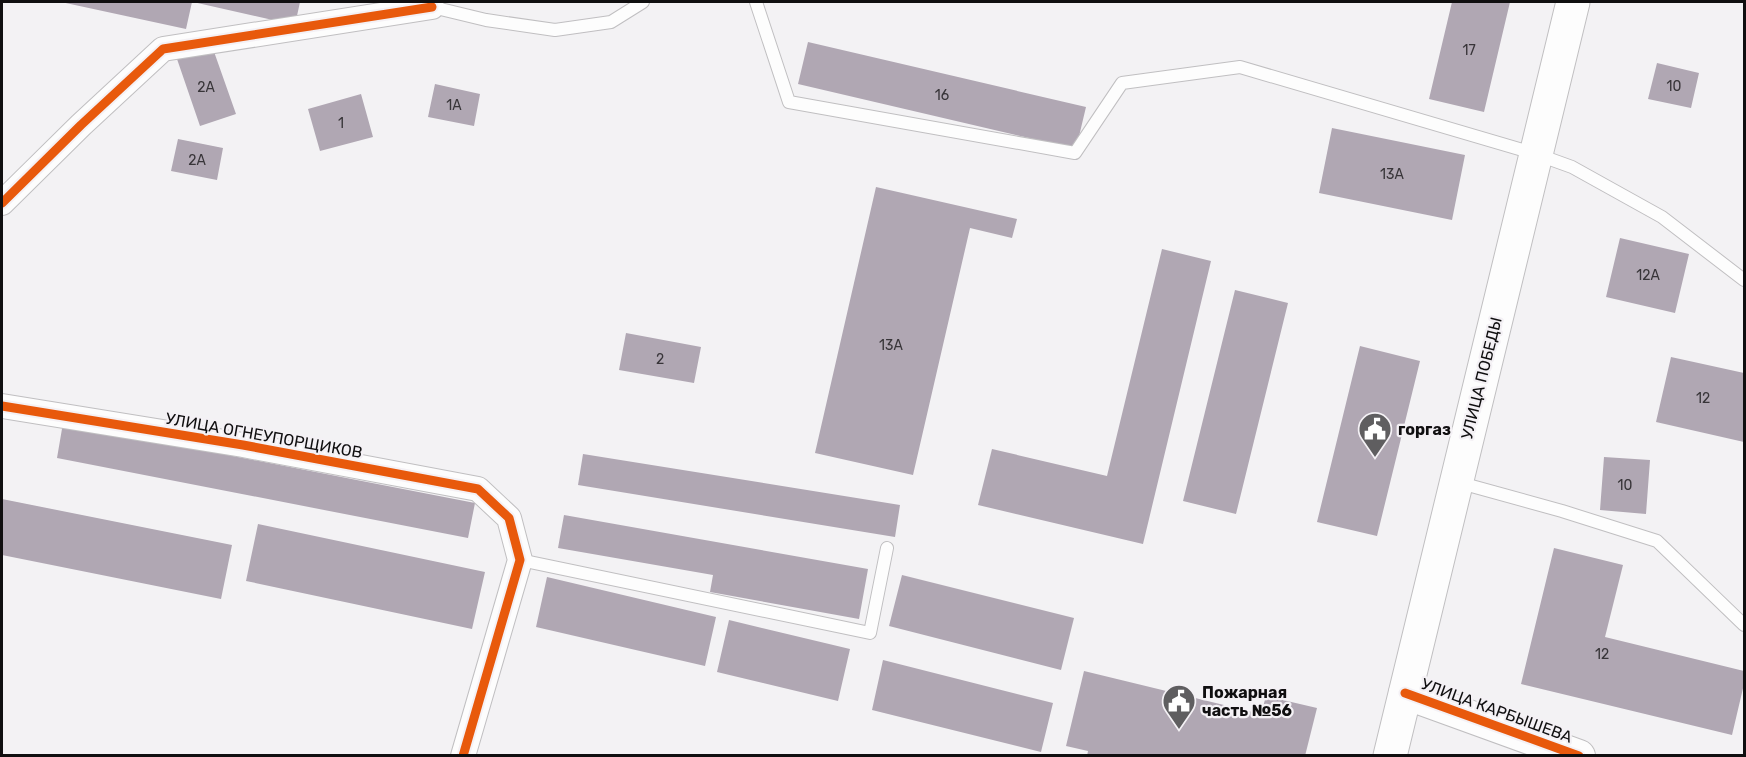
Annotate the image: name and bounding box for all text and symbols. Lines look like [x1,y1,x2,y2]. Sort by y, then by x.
house number: 17 [1462,42,1476,59]
house number: 10 [1667,78,1682,95]
house number: 2А [197,79,215,96]
house number: 16 [935,87,949,104]
house number: 1А [446,97,462,114]
house number: 1 [338,115,344,132]
house number: 2А [188,152,206,169]
house number: 13А [1380,166,1405,183]
house number: 12А [1636,267,1660,284]
street label: УЛИЦА ПОБЕДЫ [1457,315,1506,441]
house number: 13А [879,337,904,354]
house number: 2 [656,351,664,368]
house number: 12 [1696,390,1710,407]
street label: УЛИЦА ОГНЕУПОРЩИКОВ [164,409,364,462]
public building icon: горгаз [1357,411,1393,458]
place label: горгаз [1398,420,1451,439]
house number: 10 [1618,477,1633,494]
house number: 12 [1595,646,1609,663]
street label: УЛИЦА КАРБЫШЕВА [1419,674,1575,747]
public building icon: Пожарная часть №56 [1161,683,1197,730]
place label: Пожарная часть №56 [1202,683,1292,720]

